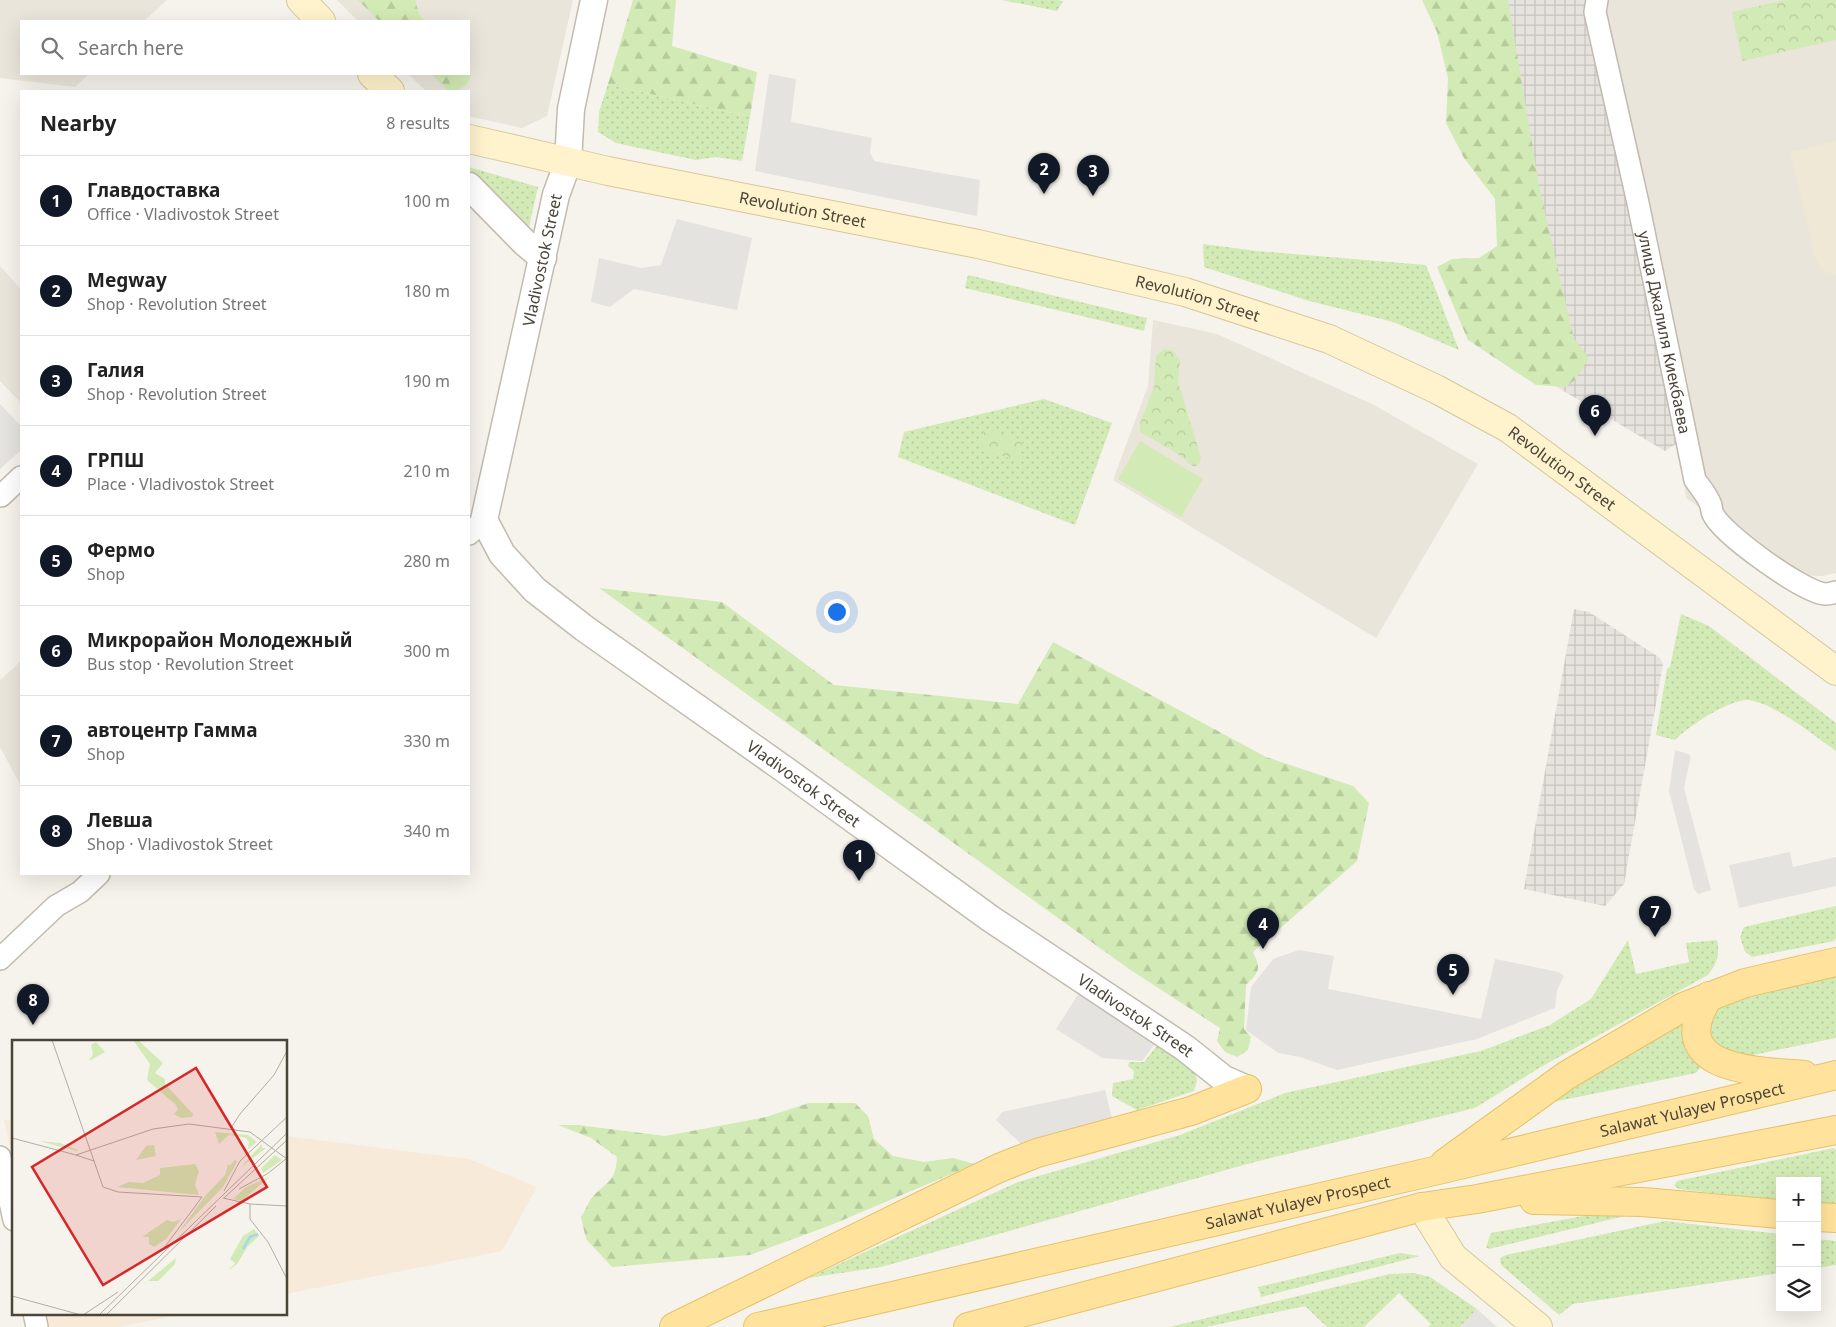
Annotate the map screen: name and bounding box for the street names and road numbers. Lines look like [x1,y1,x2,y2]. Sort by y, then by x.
street label: Revolution Street [737,186,868,233]
street label: Vladivostok Street [517,191,567,328]
street label: улица Джалиля Киекбаева [1633,229,1696,436]
street label: Revolution Street [1133,270,1263,327]
street label: Revolution Street [1504,421,1621,515]
street label: Vladivostok Street [742,735,865,832]
street label: Vladivostok Street [1073,969,1199,1062]
street label: Salawat Yulayev Prospect [1598,1077,1787,1142]
street label: Salawat Yulayev Prospect [1203,1170,1393,1234]

